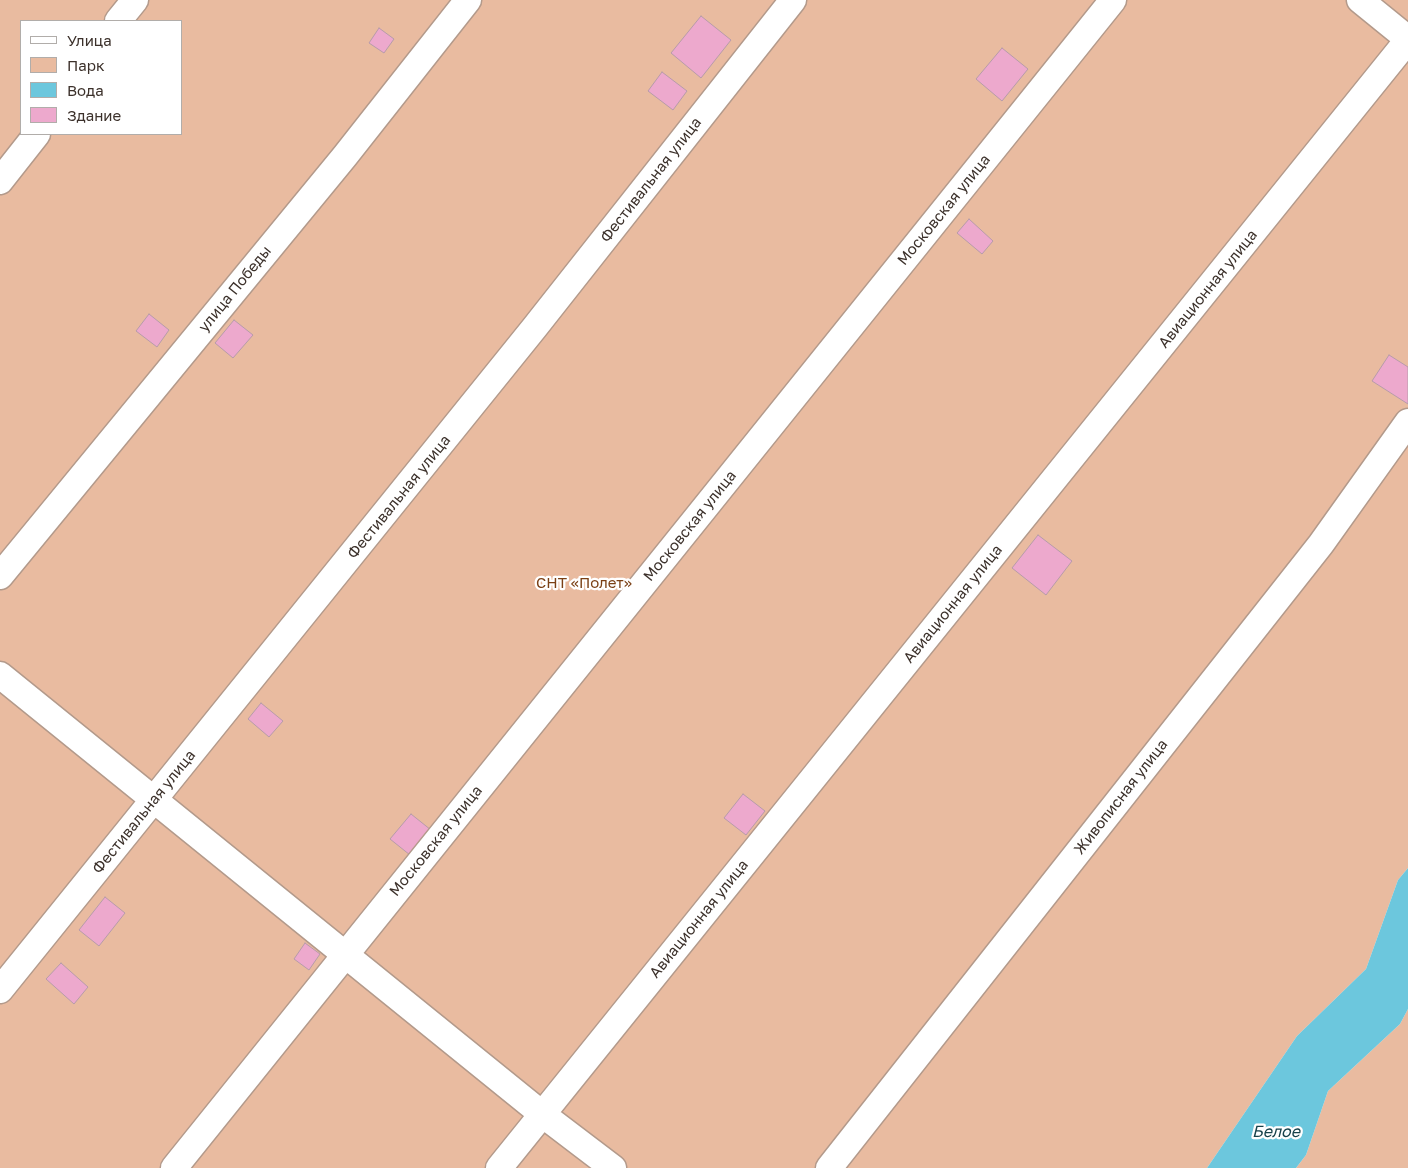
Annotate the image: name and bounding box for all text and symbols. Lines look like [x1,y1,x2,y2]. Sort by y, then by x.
legend [20,20,182,135]
text: Улица [67,31,112,49]
text: Парк [67,56,105,74]
text: Вода [67,81,104,99]
text: Здание [67,106,121,124]
street label: Фестивальная улица [597,114,705,246]
street label: Московская улица [894,151,994,269]
street label: Авиационная улица [1155,226,1261,352]
street label: улица Победы [195,242,275,336]
street label: Фестивальная улица [344,432,454,562]
street label: Московская улица [640,467,740,585]
street label: Авиационная улица [900,541,1006,667]
park label: СНТ «Полет» [536,574,632,592]
street label: Живописная улица [1070,736,1172,858]
street label: Фестивальная улица [89,747,199,877]
street label: Московская улица [386,782,486,900]
street label: Авиационная улица [646,856,752,982]
water label: Белое [1252,1122,1300,1142]

